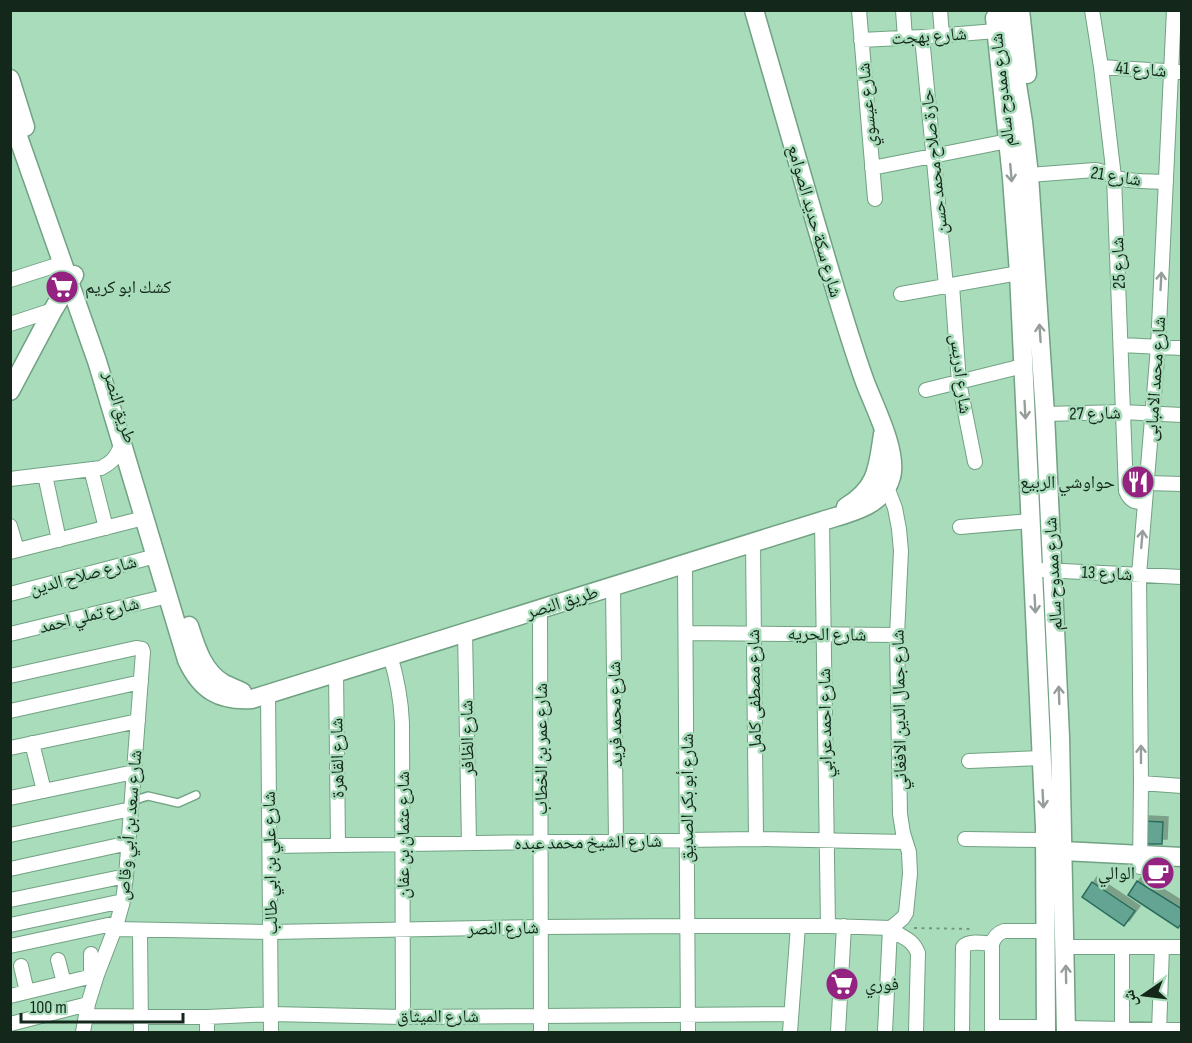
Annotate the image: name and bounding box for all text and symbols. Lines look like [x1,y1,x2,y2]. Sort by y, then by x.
street label: شارع بهجت [891,23,967,50]
street label: شارع ممدوح سالم [986,32,1020,148]
street label: شارع 41 [1115,57,1167,82]
street label: شارع عيسوي [853,62,885,148]
street label: حارة صلاح محمد حسن [916,88,954,235]
street label: شارع سكة حديد الصوامع [782,143,846,300]
street label: شارع 21 [1089,162,1143,191]
one-way arrow [1006,163,1017,183]
street label: شارع 25 [1107,237,1130,289]
supermarket icon: كشك ابو كريم [44,269,80,305]
one-way arrow [1156,272,1167,292]
place label: كشك ابو كريم [85,277,172,299]
street label: شارع محمد الامبابى [1141,316,1170,442]
one-way arrow [1034,323,1045,343]
street label: شارع ادريس [945,333,976,415]
street label: طريق النصر [98,368,140,446]
one-way arrow [1020,399,1031,419]
street label: شارع 27 [1069,403,1121,424]
restaurant icon: حواوشي الربيع [1120,464,1156,500]
place label: حواوشي الربيع [1020,472,1115,497]
street label: شارع ممدوح سالم [1040,517,1068,631]
one-way arrow [1137,529,1148,549]
street label: شارع صلاح الدين [27,551,139,601]
street label: شارع 13 [1081,562,1133,585]
street label: طريق النصر [523,582,601,624]
street label: شارع تملي احمد [37,593,142,641]
one-way arrow [1029,594,1040,614]
street label: شارع الحريه [787,623,867,646]
street label: شارع مصطفى كامل [743,629,766,753]
street label: شارع جمال الدين الافغاني [888,629,915,791]
street label: شارع محمد فريد [604,661,627,767]
street label: شارع احمد عرابي [814,668,841,778]
street label: شارع عمر بن الخطاب [531,683,552,815]
one-way arrow [1053,686,1064,706]
street label: شارع الظافر [456,700,479,777]
street label: شارع القاهرة [326,718,349,798]
street label: شارع أبو بكر الصديق [676,733,698,863]
one-way arrow [1135,745,1147,765]
street label: شارع سعد بن أبي وقاص [112,749,150,901]
street label: شارع عثمان بن عفان [393,771,414,899]
one-way arrow [1038,789,1049,809]
street label: شارع علي بن ابي طالب [259,791,286,935]
street label: شارع الشيخ محمد عبده [514,831,662,855]
cafe icon: الوالي [1140,855,1176,891]
place label: الوالي [1098,863,1135,888]
street label: شارع النصر [466,917,539,940]
one-way arrow [1060,965,1071,985]
north arrow [1114,965,1174,1025]
supermarket icon: فوري [824,966,860,1002]
place label: فوري [865,974,899,999]
scale bar [21,986,183,1024]
text: ش [1120,988,1142,1009]
text: 100 m [30,997,67,1018]
street label: شارع الميثاق [397,1006,479,1027]

